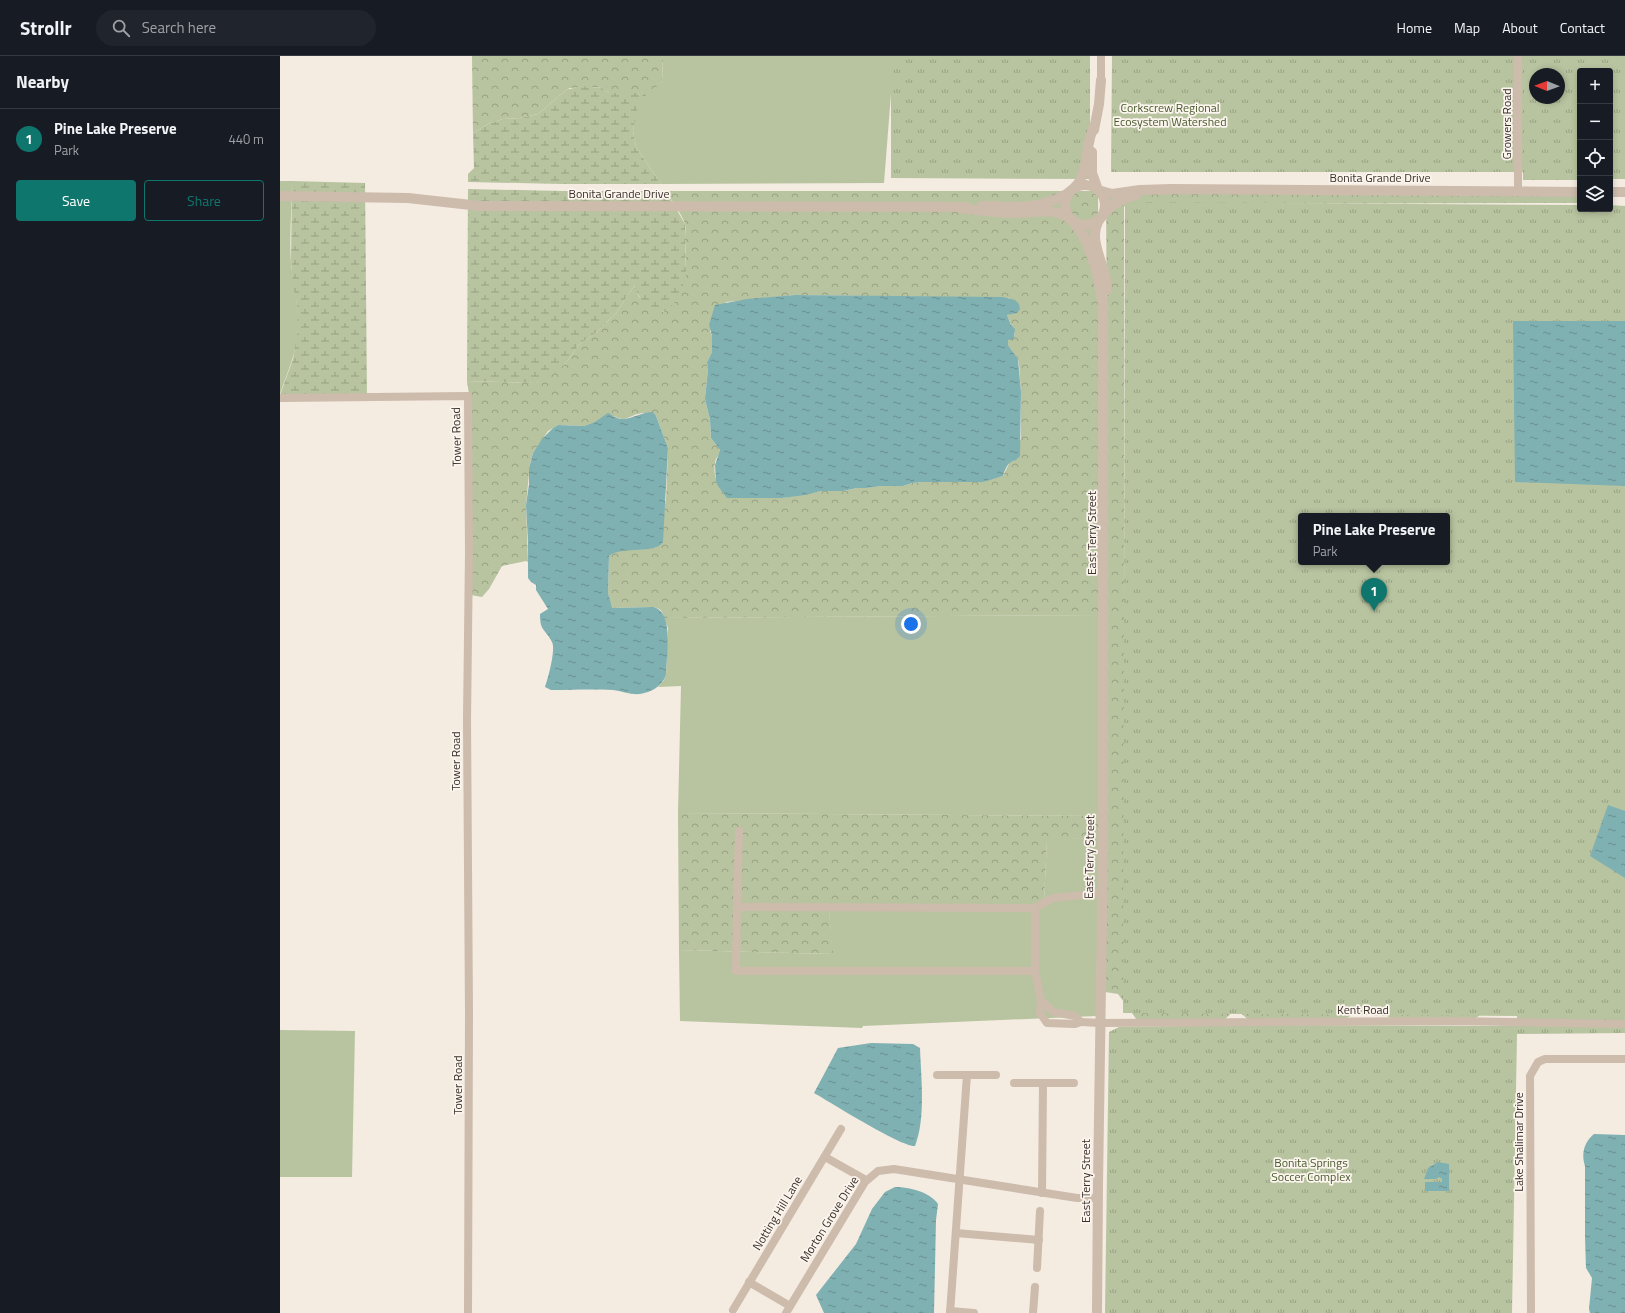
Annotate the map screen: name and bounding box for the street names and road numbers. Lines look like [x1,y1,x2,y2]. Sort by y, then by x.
street label: Growers Road [1497,88,1516,160]
street label: Bonita Grande Drive [1330,168,1430,187]
street label: Bonita Grande Drive [569,184,669,203]
street label: Tower Road [446,407,466,467]
street label: East Terry Street [1082,490,1101,575]
street label: Tower Road [446,731,465,791]
street label: East Terry Street [1079,814,1099,899]
street label: Kent Road [1337,1000,1389,1019]
street label: Tower Road [448,1055,467,1115]
street label: Lake Shalimar Drive [1509,1092,1528,1192]
street label: East Terry Street [1076,1138,1095,1223]
street label: Notting Hill Lane [747,1172,807,1254]
street label: Morton Grove Drive [795,1172,863,1266]

